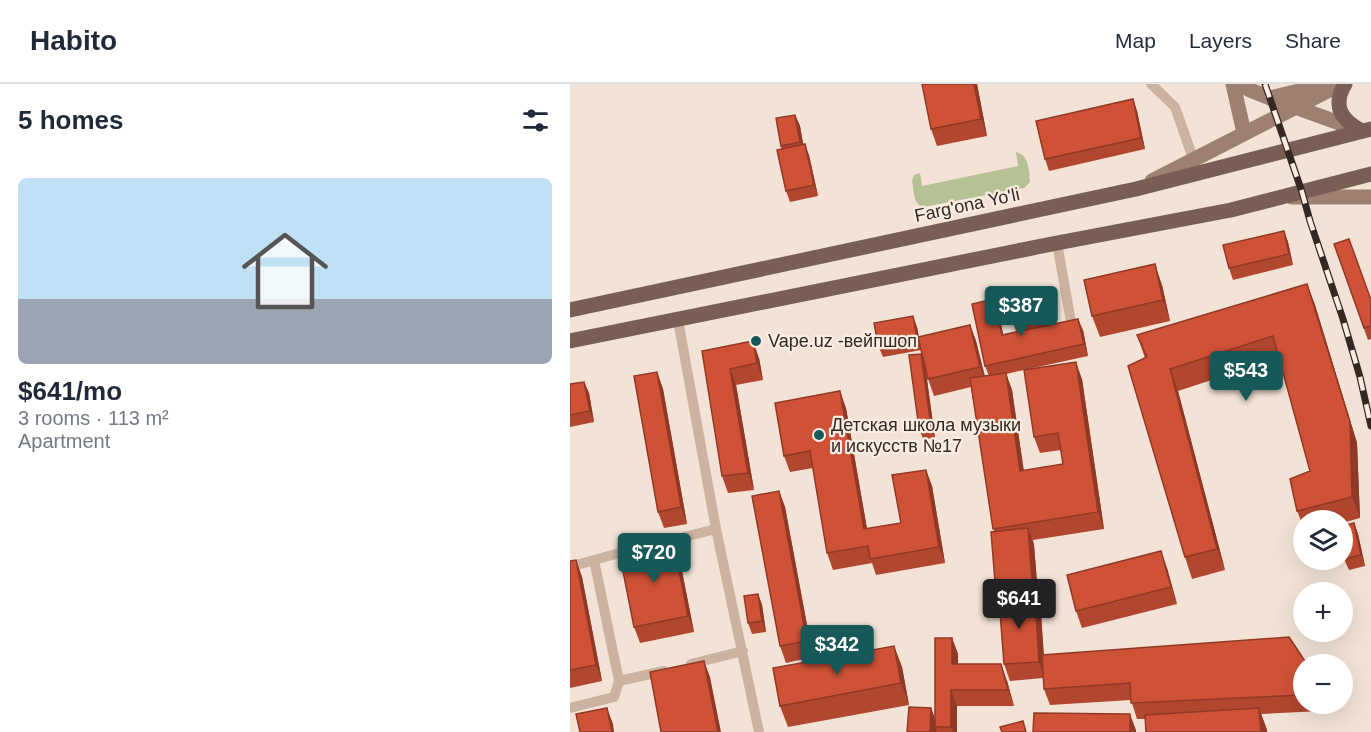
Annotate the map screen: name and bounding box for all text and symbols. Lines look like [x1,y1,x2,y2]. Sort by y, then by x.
text: Habito [30,25,117,56]
text: Map [1115,29,1156,52]
text: Layers [1189,29,1252,52]
text: Share [1285,29,1341,52]
icon: filters [519,104,552,137]
text: 5 homes [18,105,124,135]
street label: Farg'ona Yo'li [913,184,1021,226]
icon: home [231,217,339,325]
pin: $387 [985,286,1057,337]
text: $387 [999,294,1043,316]
place label: Vape.uz -вейпшоп [768,331,917,351]
marker: Vape.uz -вейпшоп [749,334,763,348]
pin: $543 [1210,351,1282,402]
text: $543 [1224,359,1268,381]
text: $641/mo [18,376,122,406]
text: 3 rooms · 113 m² [18,407,169,429]
place label: Детская школа музыки и искусств №17 [831,415,1021,456]
marker: Детская школа музыки и искусств №17 [812,428,826,442]
text: Apartment [18,430,110,452]
map controls [1293,510,1353,714]
button: layers [1293,510,1353,570]
pin: $720 [618,533,690,584]
text: $720 [632,541,676,563]
pin: $641 [983,579,1055,630]
button: + [1293,582,1353,642]
text: $641 [997,587,1041,609]
pin: $342 [801,625,873,676]
text: $342 [815,633,859,655]
button: − [1293,654,1353,714]

